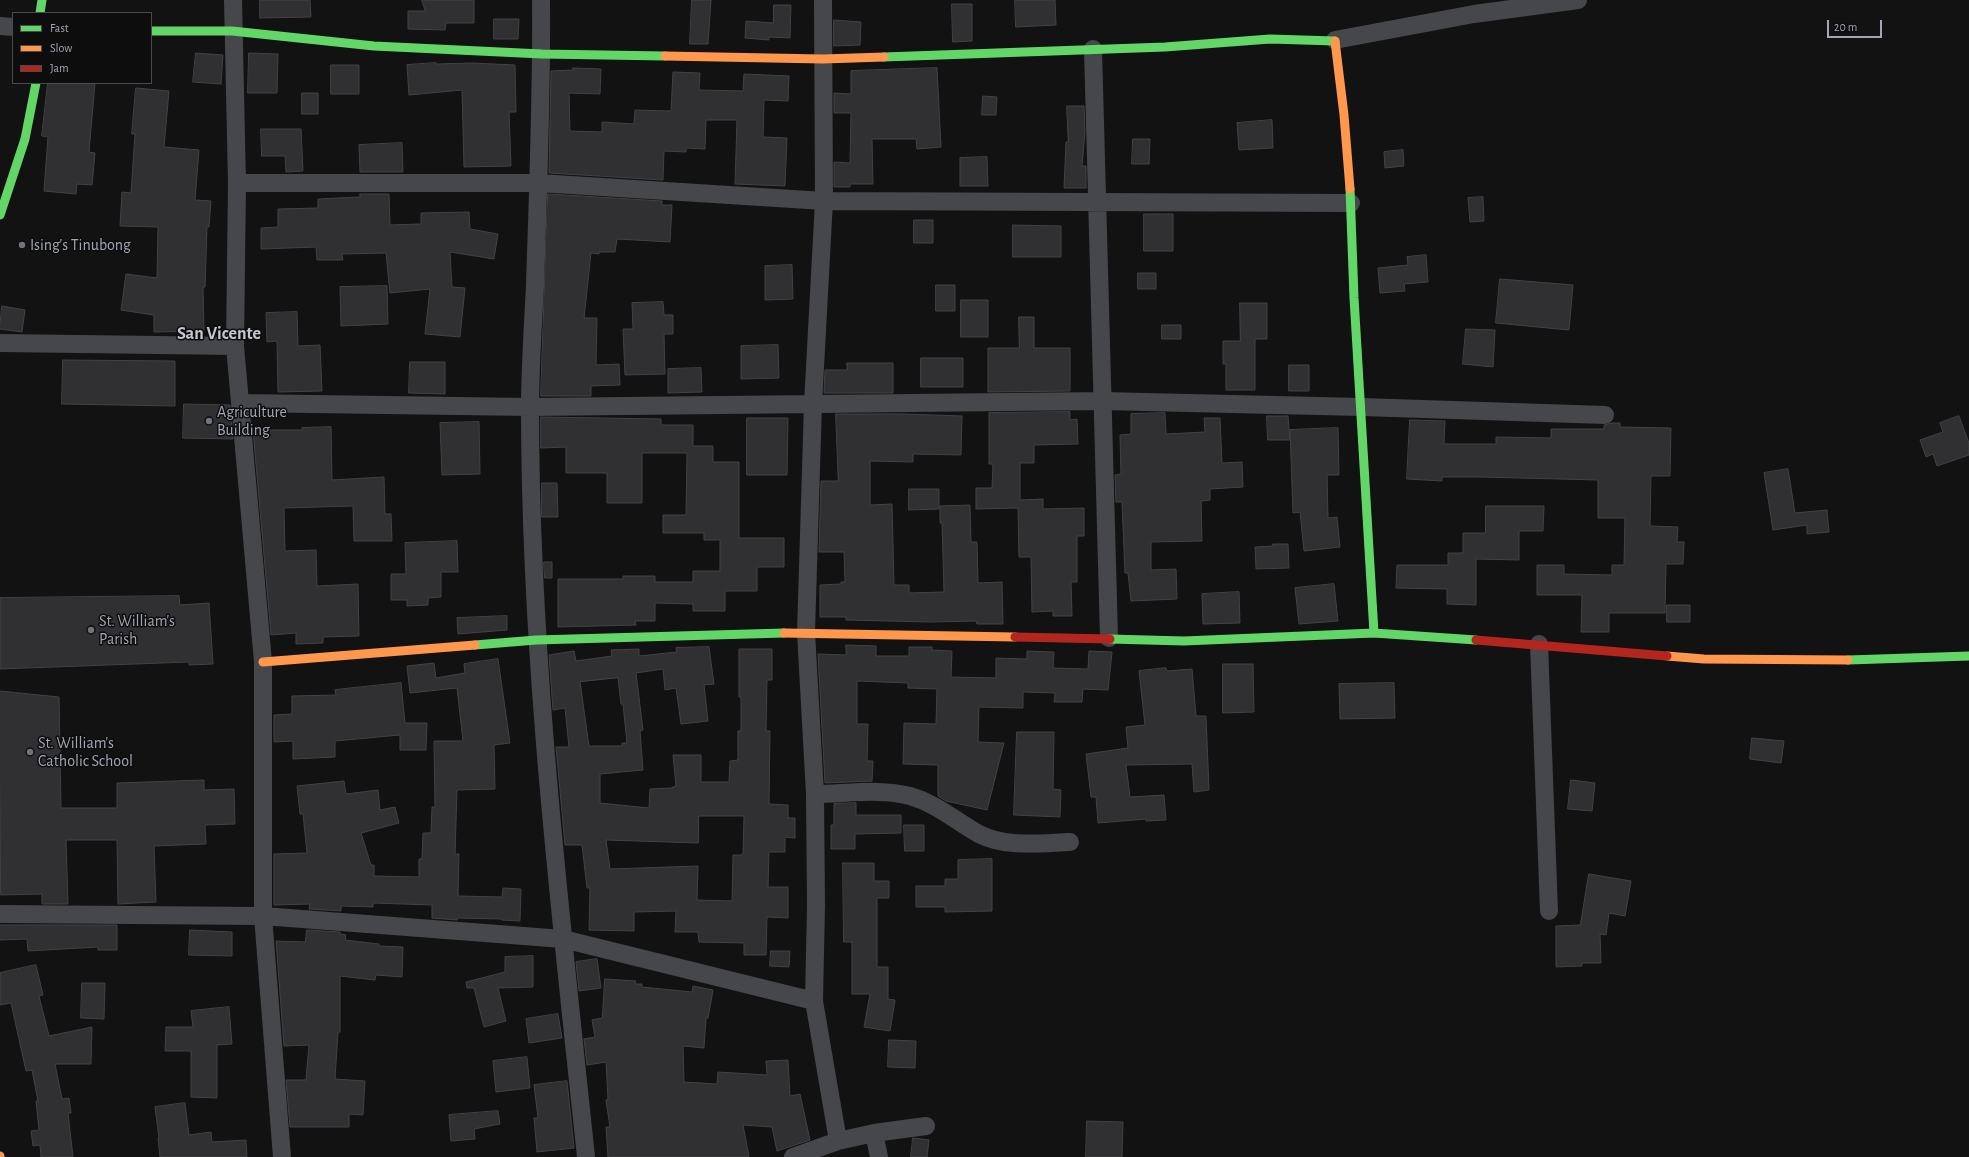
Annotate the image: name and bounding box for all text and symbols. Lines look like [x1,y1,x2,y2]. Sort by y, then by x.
legend [12,12,152,84]
scale bar [1829,12,1884,38]
text: 20 m [1834,21,1857,33]
text: Fast [50,22,69,34]
text: Slow [50,42,72,54]
text: Jam [50,62,69,74]
place label: Ising's Tinubong [30,235,131,255]
marker: Ising's Tinubong [17,240,27,250]
district label: San Vicente [177,323,261,345]
place label: Agriculture Building [217,402,287,440]
marker: Agriculture Building [204,416,214,426]
place label: St. William's Parish [99,611,175,649]
marker: St. William's Parish [86,625,96,635]
place label: St. William's Catholic School [38,733,133,771]
marker: St. William's Catholic School [25,747,35,757]

